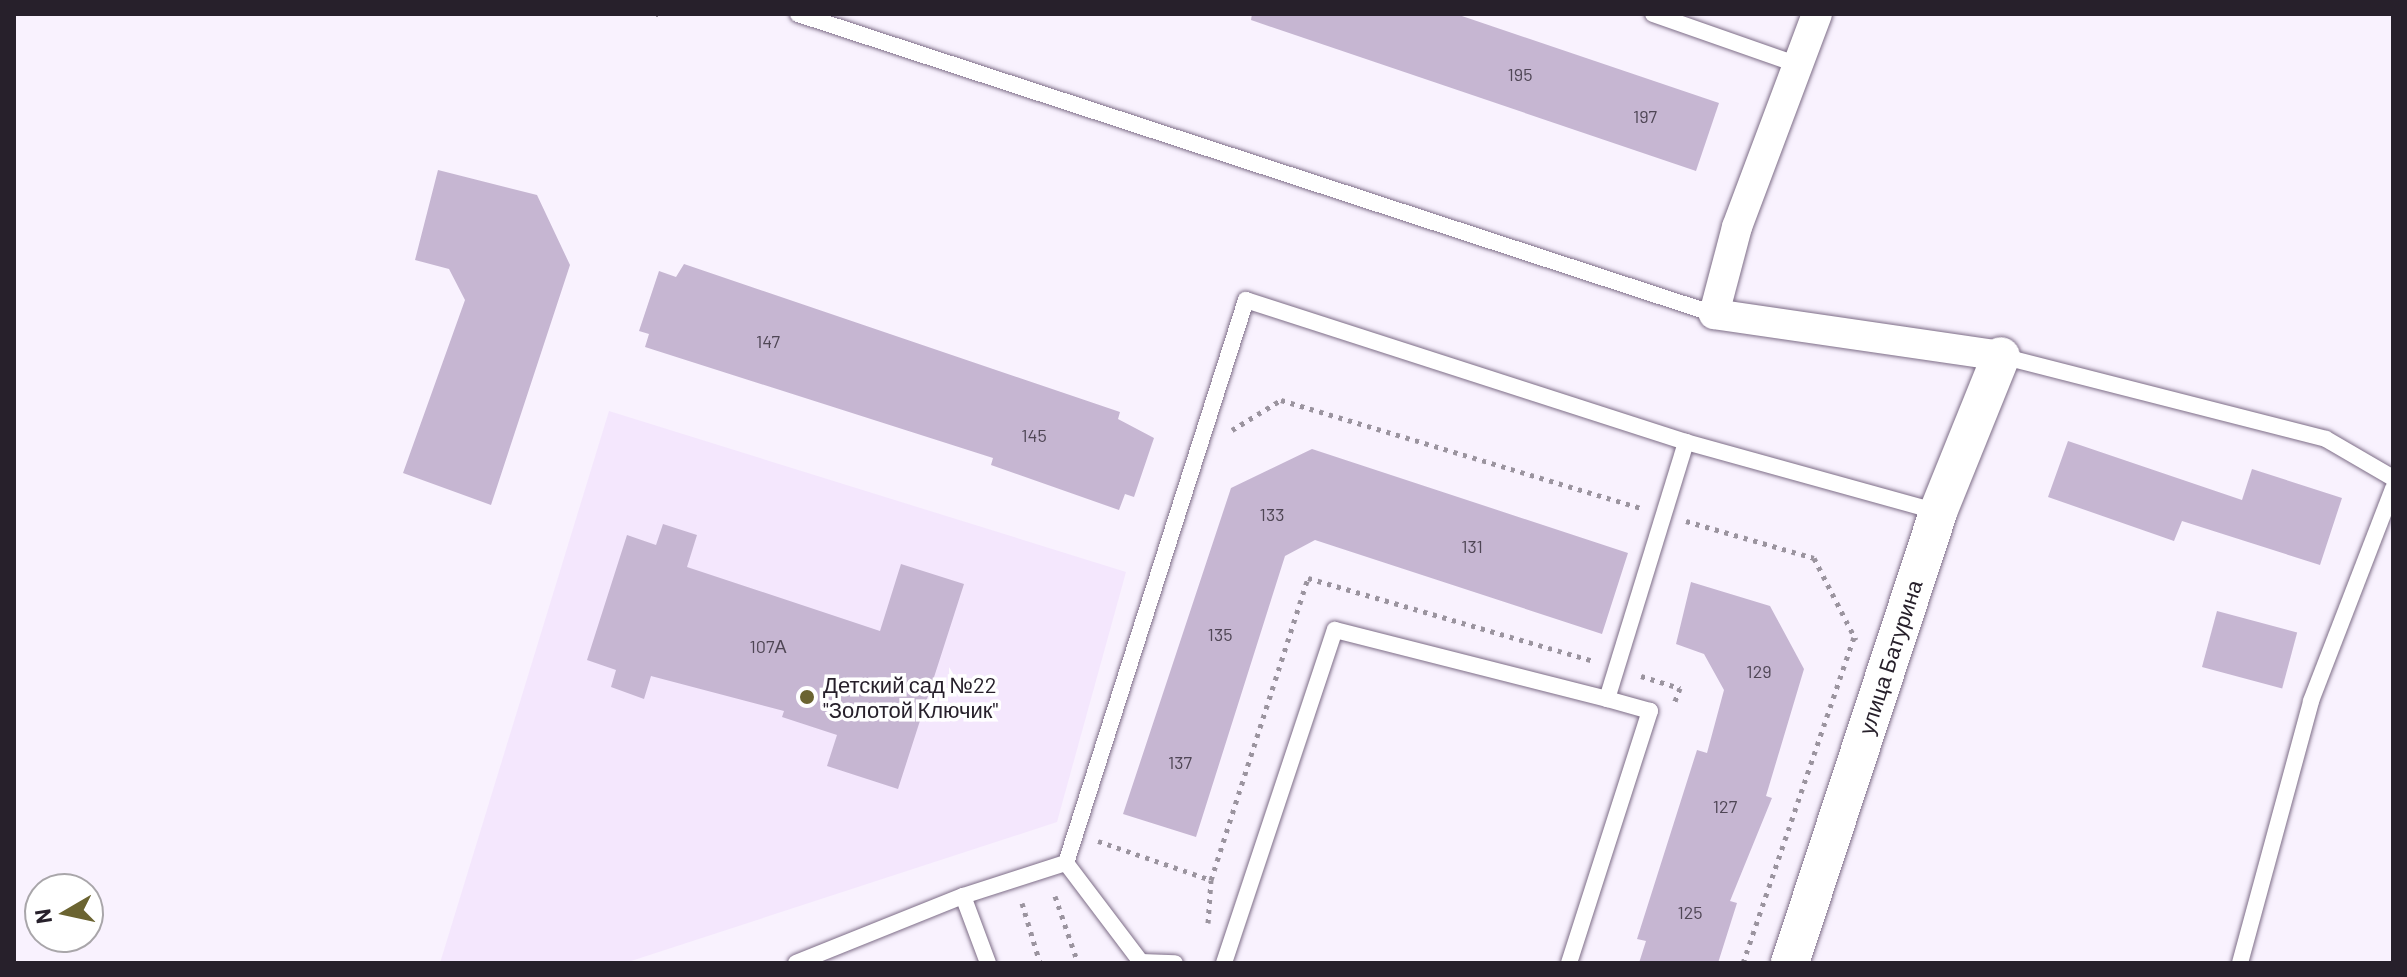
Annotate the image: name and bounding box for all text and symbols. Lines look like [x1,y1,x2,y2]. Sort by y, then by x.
house number: 195 [1508,63,1532,85]
house number: 197 [1633,105,1657,127]
house number: 147 [756,330,780,352]
house number: 145 [1021,424,1047,446]
house number: 133 [1260,503,1284,525]
house number: 131 [1461,535,1483,557]
street label: улица Батурина [1853,576,1927,738]
house number: 135 [1208,623,1232,645]
house number: 107А [750,635,786,657]
house number: 129 [1746,660,1772,682]
place label: Детский сад №22 "Золотой Ключик" [823,671,998,722]
marker: Детский сад №22 "Золотой Ключик" [798,688,816,706]
house number: 137 [1168,751,1192,773]
house number: 127 [1713,795,1737,817]
north arrow [24,873,104,953]
house number: 125 [1677,901,1703,923]
text: N [28,907,56,926]

